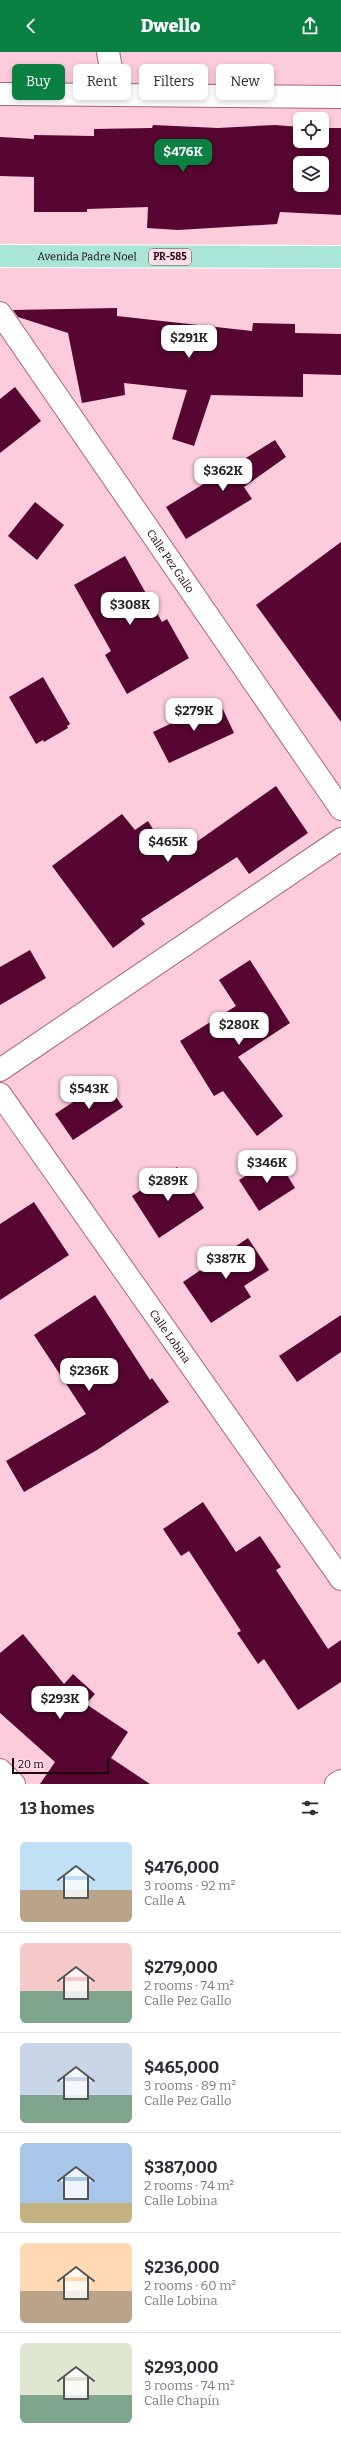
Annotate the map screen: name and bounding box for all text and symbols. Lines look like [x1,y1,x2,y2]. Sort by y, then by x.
icon: back [20,15,42,37]
text: Dwello [141,15,200,37]
icon: share [299,15,321,37]
chip: Buy [12,64,65,100]
chip: Rent [73,64,131,100]
chip: Filters [139,64,208,100]
chip: New [216,64,274,100]
map controls [293,112,329,192]
button: locate [293,112,329,148]
pin: $476K [155,139,211,173]
text: $476K [163,144,203,159]
button: layers [293,156,329,192]
road number: PR-585 [149,249,191,265]
street label: Avenida Padre Noel [37,250,137,263]
pin: $291K [161,325,217,359]
text: $291K [170,330,208,345]
pin: $362K [195,458,251,492]
text: $362K [203,463,243,478]
street label: Calle Pez Gallo [144,527,197,595]
pin: $308K [102,592,158,626]
text: $308K [110,597,150,612]
pin: $279K [166,698,222,732]
text: $279K [174,703,214,718]
pin: $465K [140,829,196,863]
text: $465K [148,834,188,849]
pin: $280K [211,1012,267,1046]
text: $280K [219,1017,259,1032]
pin: $543K [61,1076,117,1110]
text: $543K [69,1081,109,1096]
pin: $346K [239,1150,295,1184]
text: $346K [247,1155,287,1170]
pin: $289K [140,1168,196,1202]
text: $289K [148,1173,188,1188]
pin: $387K [198,1246,254,1280]
text: $387K [206,1251,246,1266]
street label: Calle Lobina [147,1307,194,1365]
pin: $236K [61,1358,117,1392]
text: $236K [69,1363,109,1378]
pin: $293K [32,1686,88,1720]
text: $293K [40,1691,80,1706]
scale bar [12,1756,109,1775]
text: 20 m [18,1758,44,1771]
icon: filters [299,1797,321,1819]
text: 13 homes [20,1798,95,1819]
text: $476,000 [144,1857,219,1878]
icon: home [52,1858,100,1906]
text: 3 rooms · 92 m² [144,1878,235,1893]
text: Calle A [144,1893,186,1908]
text: $279,000 [144,1957,218,1978]
icon: home [52,1959,100,2007]
text: 2 rooms · 74 m² [144,1978,234,1993]
text: Calle Pez Gallo [144,1993,231,2008]
text: $465,000 [144,2057,219,2078]
icon: home [52,2059,100,2107]
text: 3 rooms · 89 m² [144,2078,236,2093]
text: Calle Pez Gallo [144,2093,231,2108]
text: $387,000 [144,2157,218,2178]
icon: home [52,2159,100,2207]
text: 2 rooms · 74 m² [144,2178,234,2193]
text: Calle Lobina [144,2193,218,2208]
text: $236,000 [144,2257,220,2278]
icon: home [52,2259,100,2307]
text: 2 rooms · 60 m² [144,2278,236,2293]
text: Calle Lobina [144,2293,218,2308]
text: $293,000 [144,2357,219,2378]
icon: home [52,2359,100,2407]
text: 3 rooms · 74 m² [144,2378,235,2393]
text: Calle Chapín [144,2393,219,2408]

